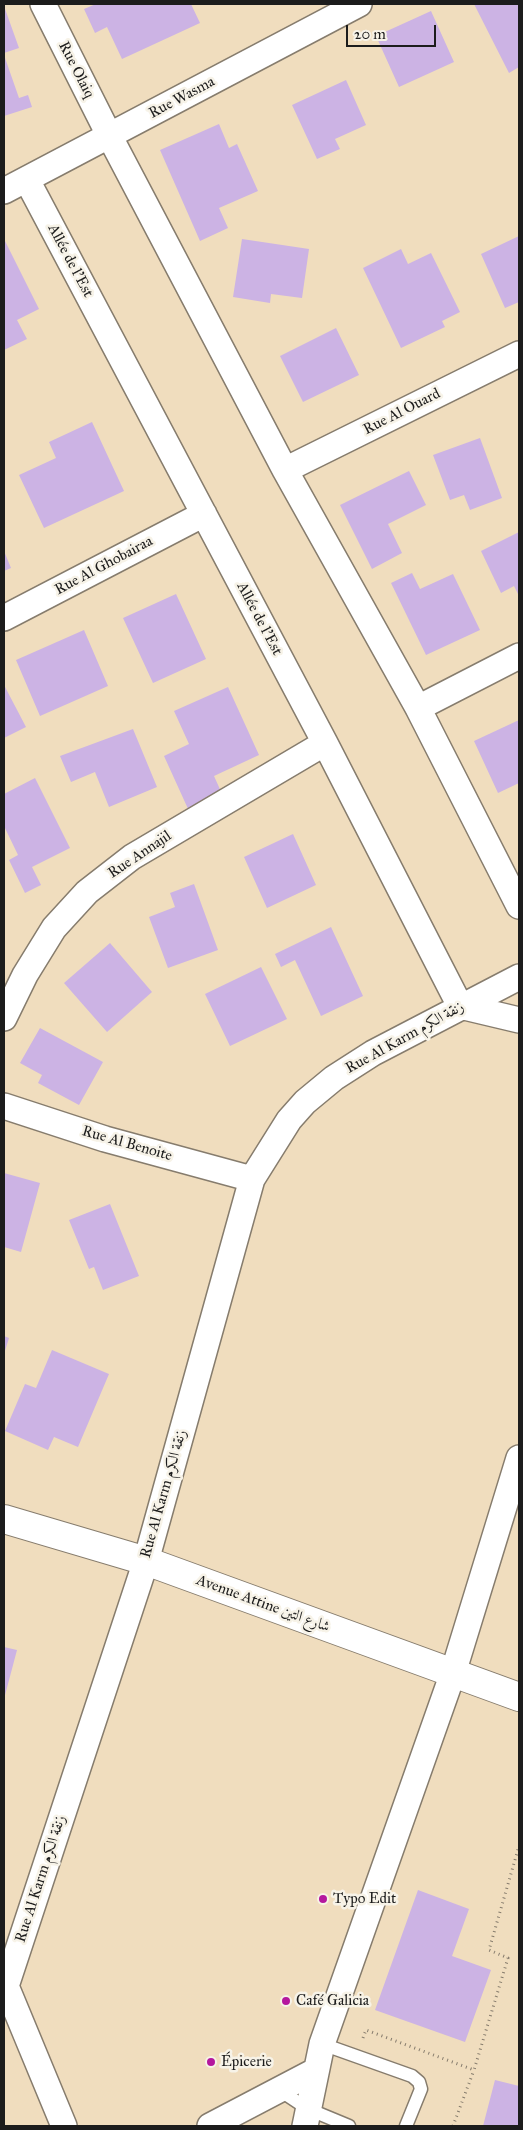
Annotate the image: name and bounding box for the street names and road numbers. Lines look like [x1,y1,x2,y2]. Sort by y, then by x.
street label: Rue Olaiq [54,39,98,101]
street label: Rue Wasma [146,73,218,123]
street label: Allée de l'Est [43,221,97,301]
street label: Rue Al Ouard [360,385,444,439]
street label: Rue Al Ghobairaa [52,533,156,599]
street label: Allée de l'Est [232,579,286,659]
street label: Rue Annajil [105,827,175,883]
street label: Rue Al Karm زنقة الكرم [343,998,467,1078]
street label: Rue Al Benoite [80,1123,174,1165]
street label: Rue Al Karm زنقة الكرم [137,1428,191,1560]
street label: Avenue Attine شارع التين [194,1571,332,1637]
street label: Rue Al Karm زنقة الكرم [12,1813,70,1945]

